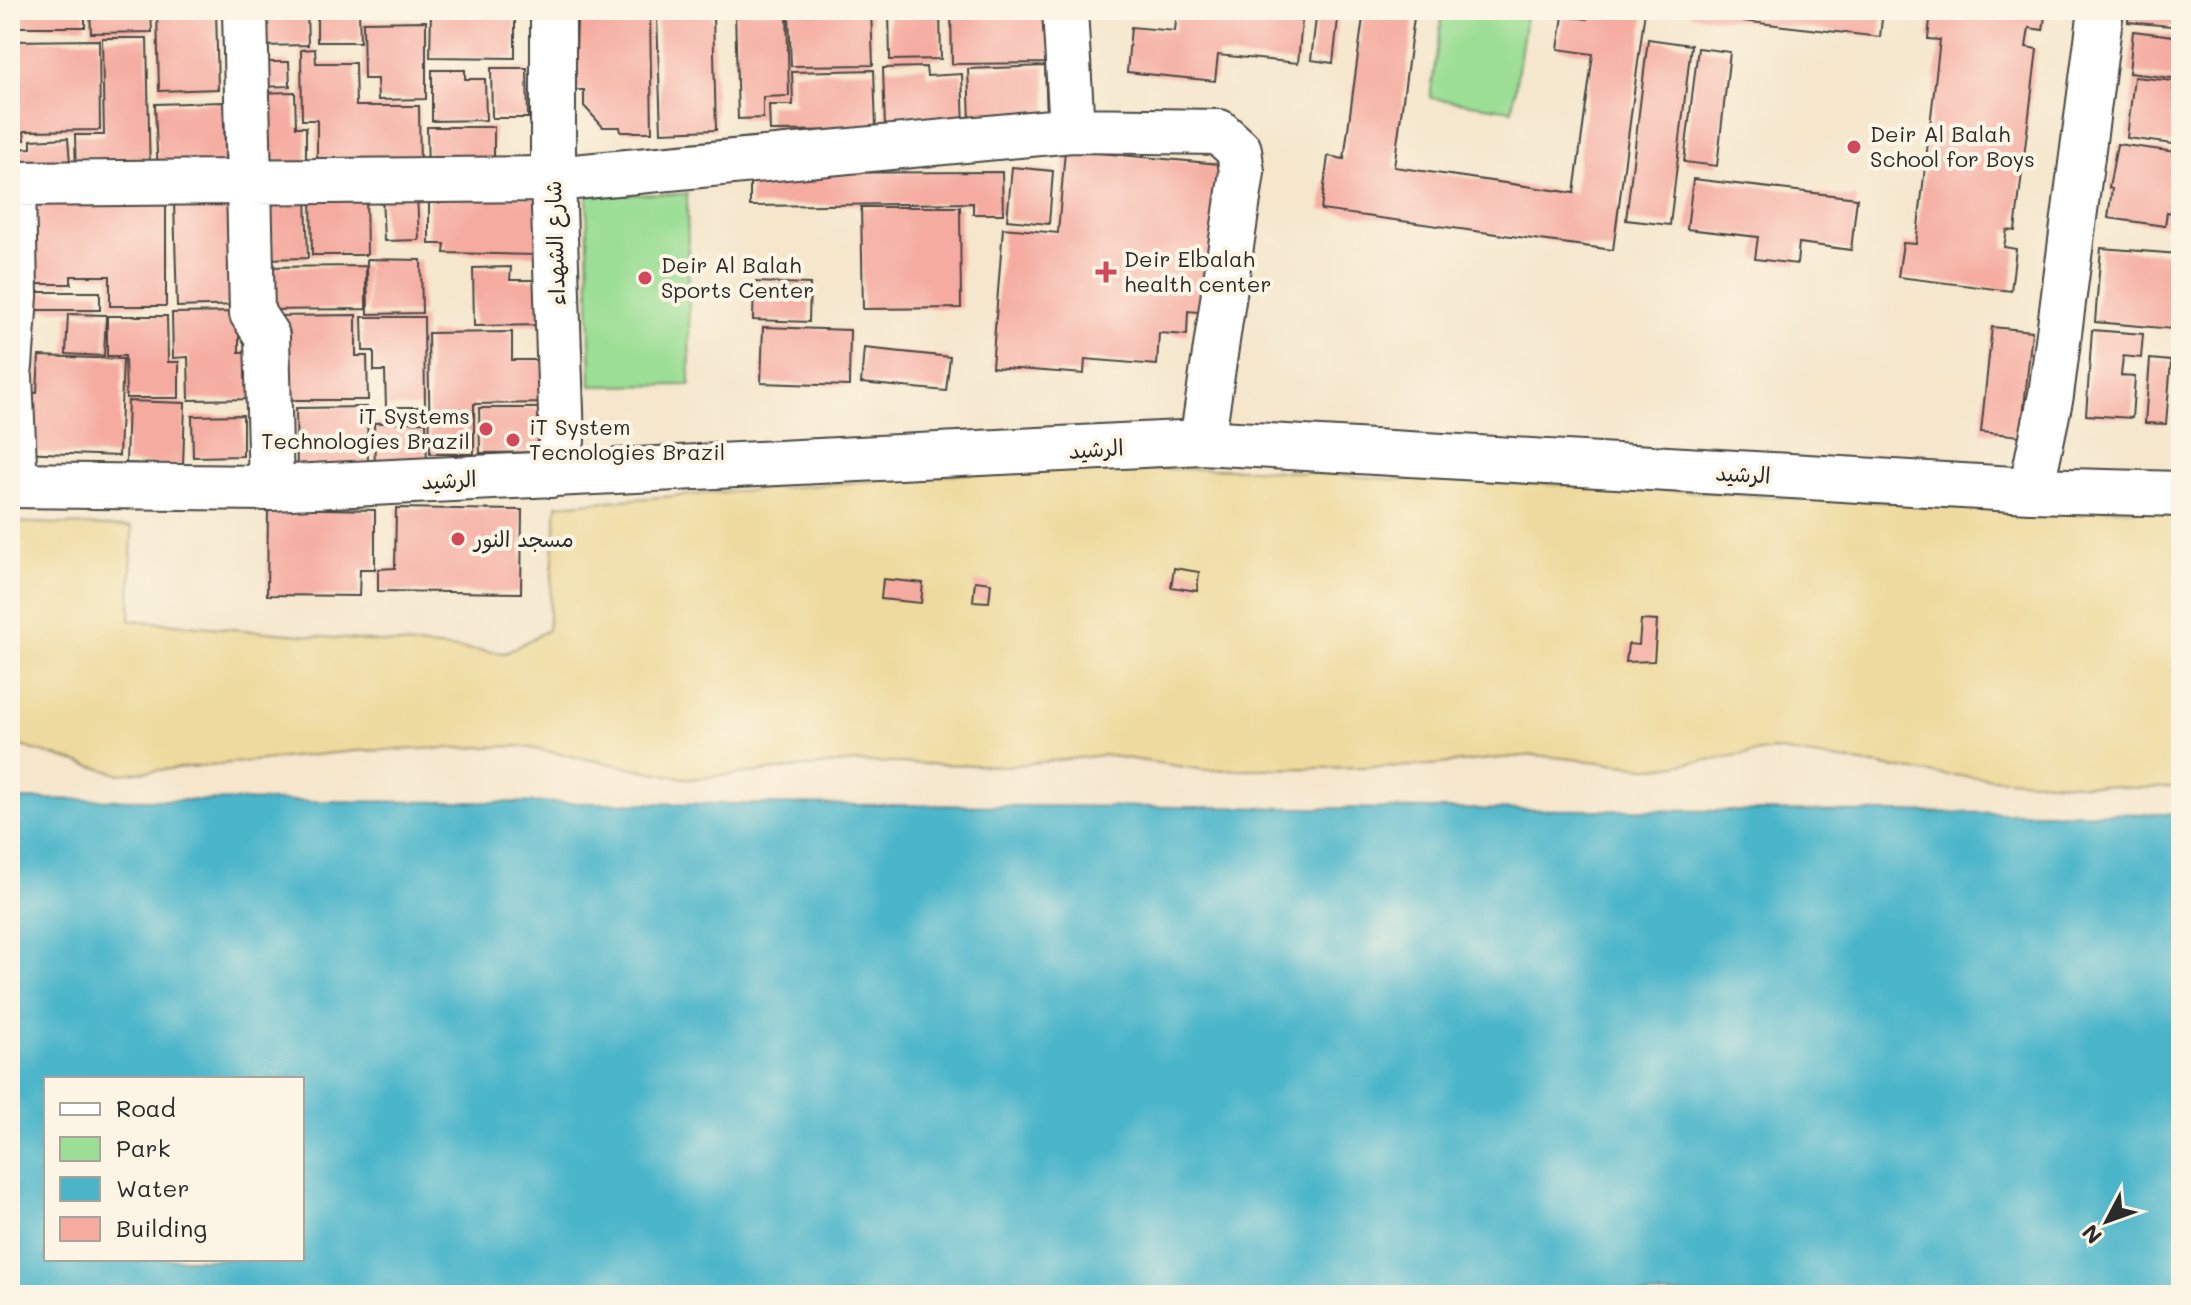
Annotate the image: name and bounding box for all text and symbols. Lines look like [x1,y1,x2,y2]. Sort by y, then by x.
place label: Deir Al Balah School for Boys [1870,119,2035,173]
marker: Deir Al Balah School for Boys [1845,138,1863,156]
street label: شارع الشهداء [538,180,573,306]
place label: Deir Elbalah health center [1124,244,1271,298]
place label: Deir Al Balah Sports Center [661,250,814,304]
marker: Deir Elbalah health center [1095,261,1117,283]
marker: Deir Al Balah Sports Center [636,269,654,287]
place label: iT Systems Technologies Brazil [261,401,470,455]
place label: iT System Tecnologies Brazil [529,412,725,466]
marker: iT Systems Technologies Brazil [477,420,495,438]
marker: iT System Tecnologies Brazil [504,431,522,449]
street label: الرشيد [1067,432,1125,465]
street label: الرشيد [1715,458,1771,489]
street label: الرشيد [421,464,477,495]
place label: مسجد النور [472,524,574,554]
marker: مسجد النور [449,530,467,548]
legend [44,1077,304,1261]
text: Road [116,1092,176,1123]
text: Park [116,1132,170,1163]
text: Water [116,1172,190,1203]
north arrow [2067,1181,2147,1261]
text: Building [116,1212,207,1243]
text: N [2075,1219,2108,1250]

